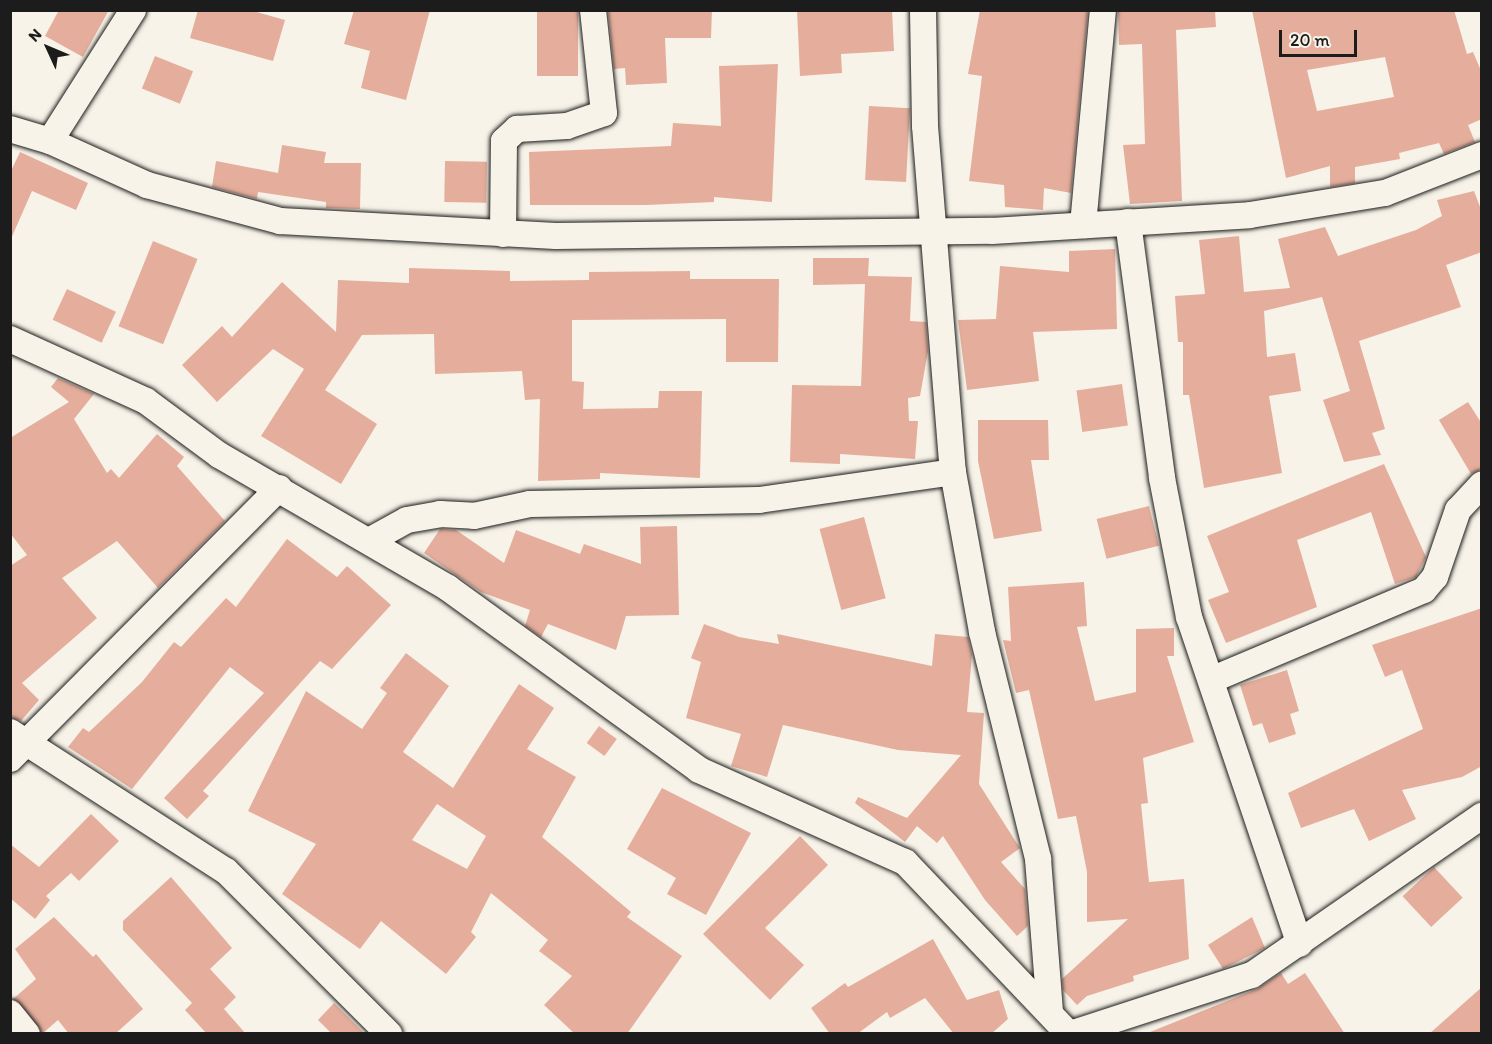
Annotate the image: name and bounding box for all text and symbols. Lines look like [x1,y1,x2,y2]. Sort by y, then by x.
north arrow [18,18,78,78]
scale bar [1282,18,1360,56]
text: N [24,25,45,46]
text: 20 m [1290,29,1330,51]

